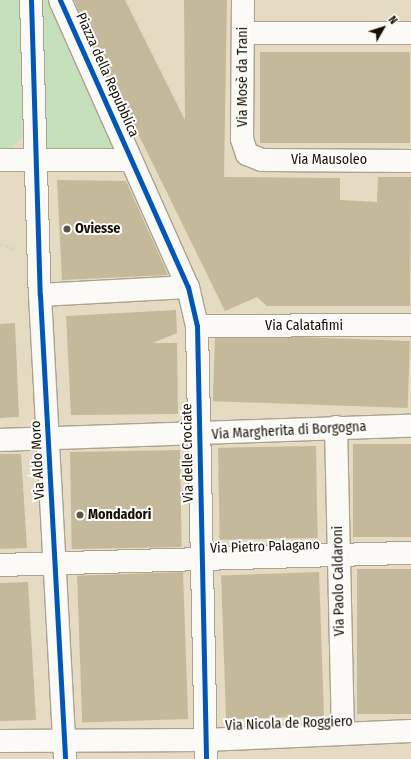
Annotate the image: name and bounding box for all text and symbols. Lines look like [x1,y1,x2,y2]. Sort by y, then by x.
north arrow [363,8,403,48]
street label: Piazza della Repubblica [72,10,142,140]
text: N [386,13,400,27]
street label: Via Mosè da Trani [235,27,251,127]
street label: Via Mausoleo [291,152,367,168]
place label: Oviesse [75,221,120,237]
marker: Oviesse [62,224,72,234]
street label: Via Calatafimi [265,318,343,334]
street label: Via delle Crociate [179,403,197,503]
street label: Via Margherita di Borgogna [211,419,367,443]
street label: Via Aldo Moro [28,420,48,500]
place label: Mondadori [88,507,151,523]
marker: Mondadori [75,510,85,520]
street label: Via Paolo Caldaroni [330,526,348,636]
street label: Via Pietro Palagano [210,537,320,557]
street label: Via Nicola de Roggiero [225,713,353,735]

